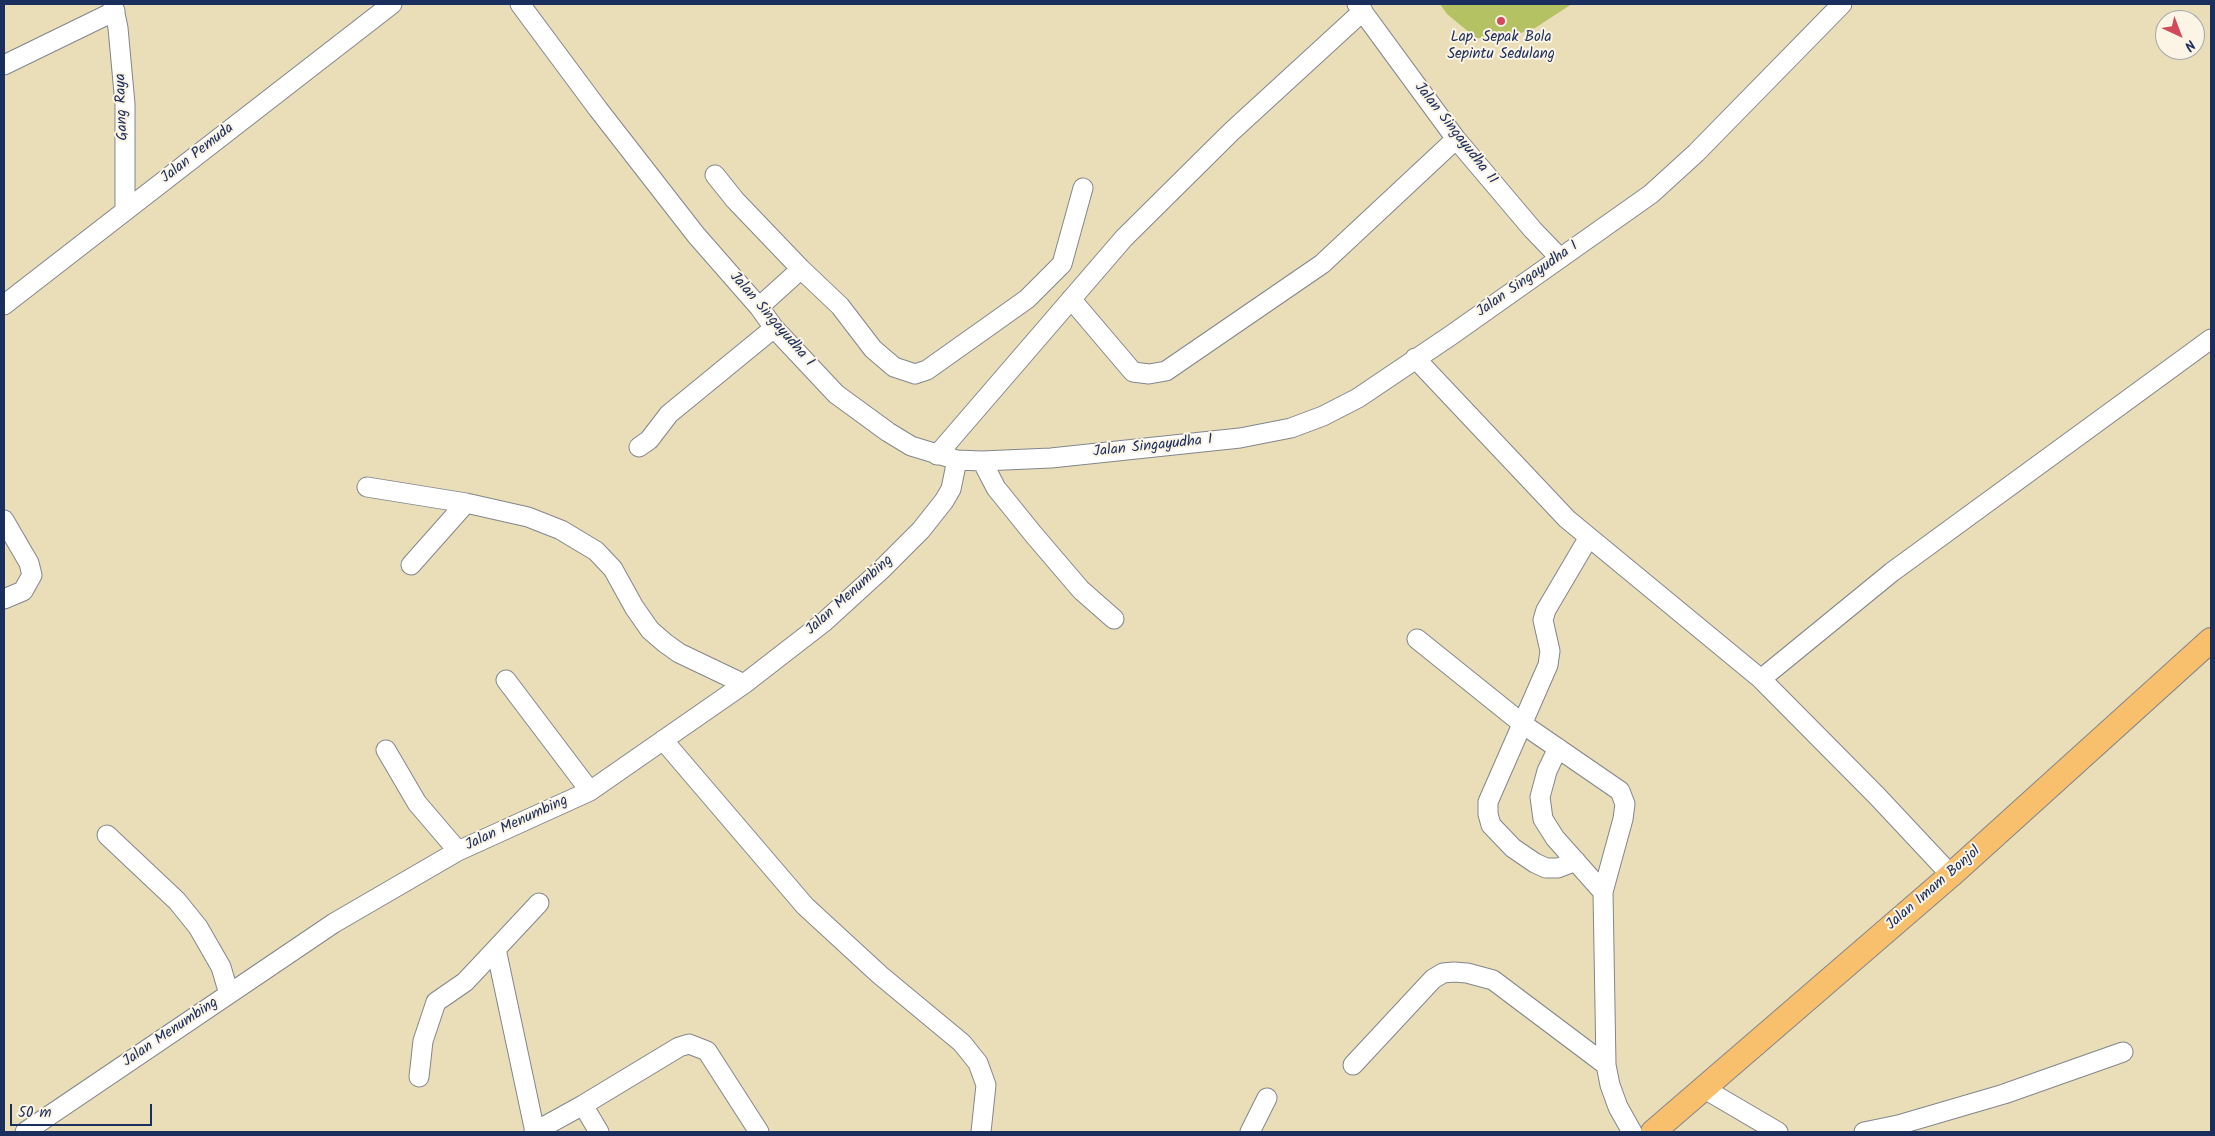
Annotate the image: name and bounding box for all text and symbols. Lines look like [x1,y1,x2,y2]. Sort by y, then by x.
north arrow [2155,10,2205,60]
marker: Lap. Sepak Bola Sepintu Sedulang [1495,15,1507,27]
place label: Lap. Sepak Bola Sepintu Sedulang [1447,29,1555,64]
text: N [2179,34,2200,56]
street label: Gang Raya [113,73,133,141]
street label: Jalan Singayudha II [1410,79,1500,189]
street label: Jalan Pemuda [158,120,238,188]
street label: Jalan Singayudha I [1474,238,1582,322]
street label: Jalan Singayudha I [725,269,817,371]
street label: Jalan Singayudha I [1092,432,1214,462]
street label: Jalan Menumbing [803,552,897,640]
street label: Jalan Menumbing [463,792,571,856]
street label: Jalan Imam Bonjol [1883,843,1985,935]
street label: Jalan Menumbing [120,994,222,1072]
scale bar [12,1094,155,1126]
text: 50 m [18,1101,52,1125]

